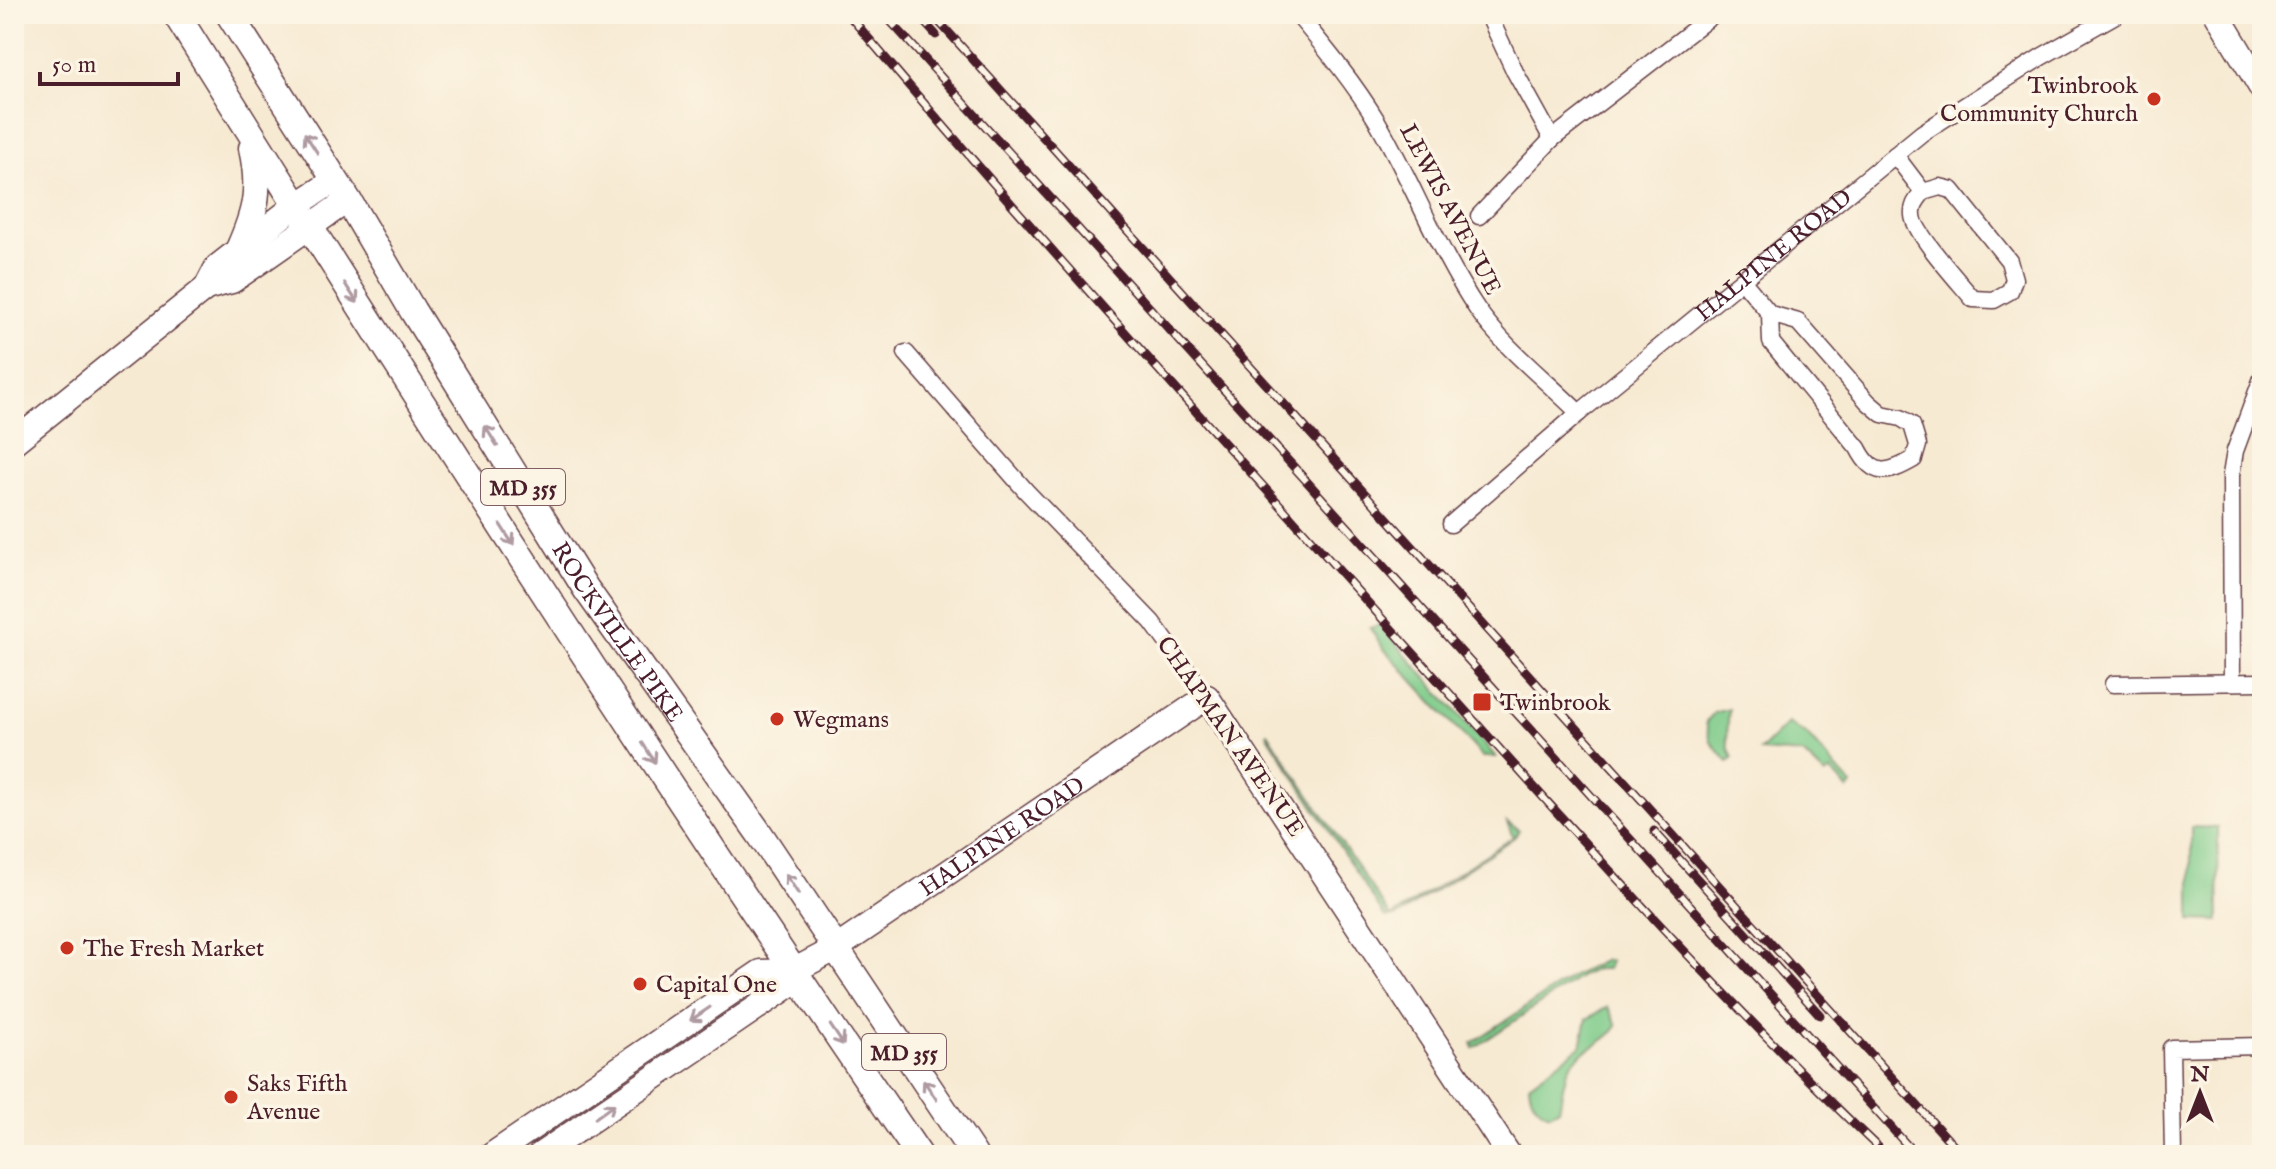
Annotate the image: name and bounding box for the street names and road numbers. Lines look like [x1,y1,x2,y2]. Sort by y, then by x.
street label: LEWIS AVENUE [1392,119,1508,301]
street label: HALPINE ROAD [1689,183,1859,329]
road number: MD 355 [481,469,565,505]
street label: ROCKVILLE PIKE [544,537,690,729]
street label: CHAPMAN AVENUE [1149,631,1311,843]
street label: HALPINE ROAD [914,770,1091,904]
road number: MD 355 [862,1034,946,1070]

